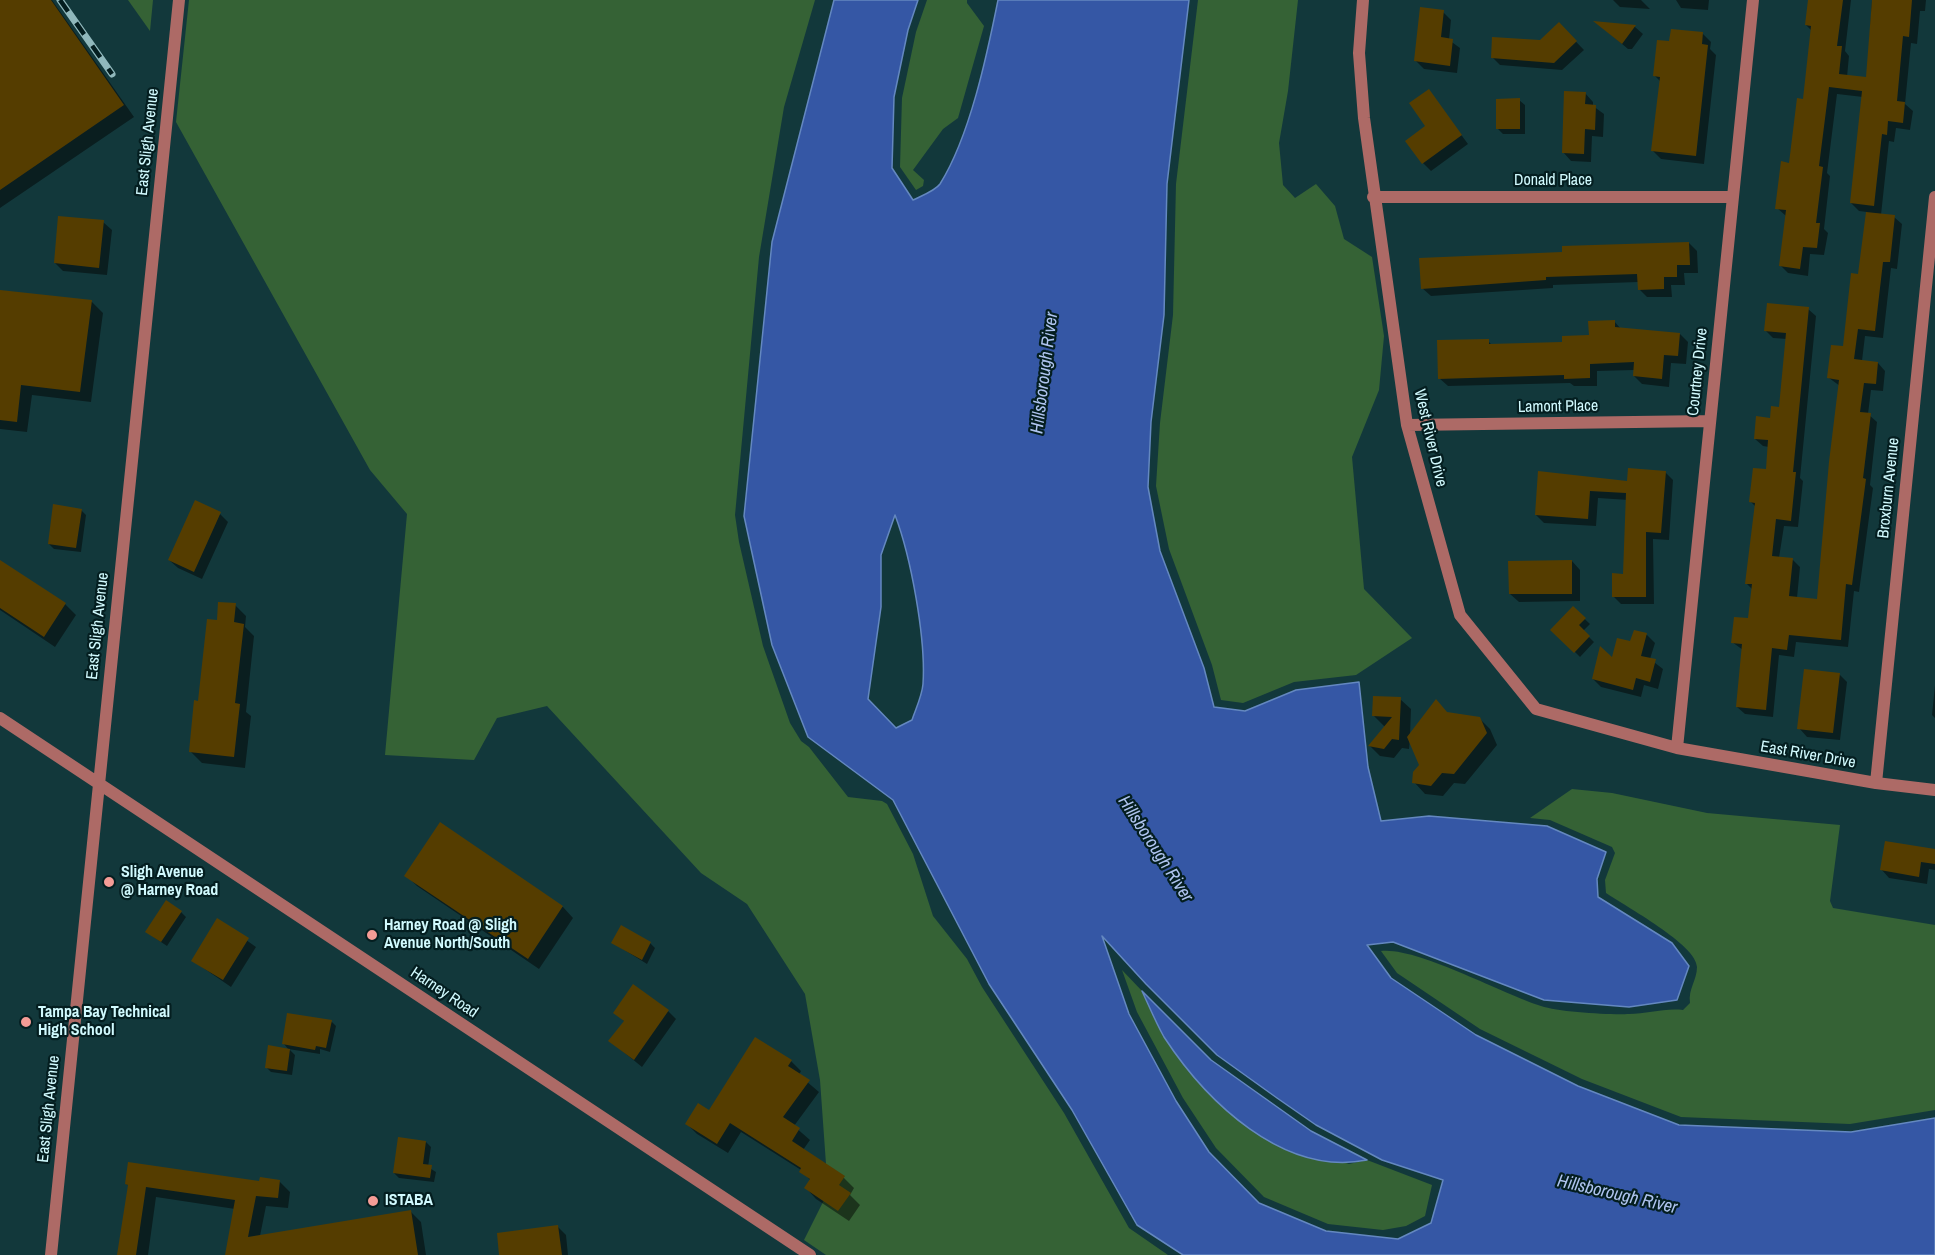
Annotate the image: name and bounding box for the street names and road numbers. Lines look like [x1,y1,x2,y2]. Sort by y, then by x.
street label: East Sligh Avenue [133,87,163,197]
street label: Donald Place [1514,171,1592,191]
street label: Courtney Drive [1684,327,1712,417]
street label: West River Drive [1409,387,1451,489]
street label: Lamont Place [1518,397,1598,417]
street label: Broxburn Avenue [1874,437,1904,539]
street label: East Sligh Avenue [83,571,113,681]
street label: East River Drive [1759,737,1857,773]
street label: Harney Road [407,963,481,1023]
street label: East Sligh Avenue [34,1054,64,1164]

